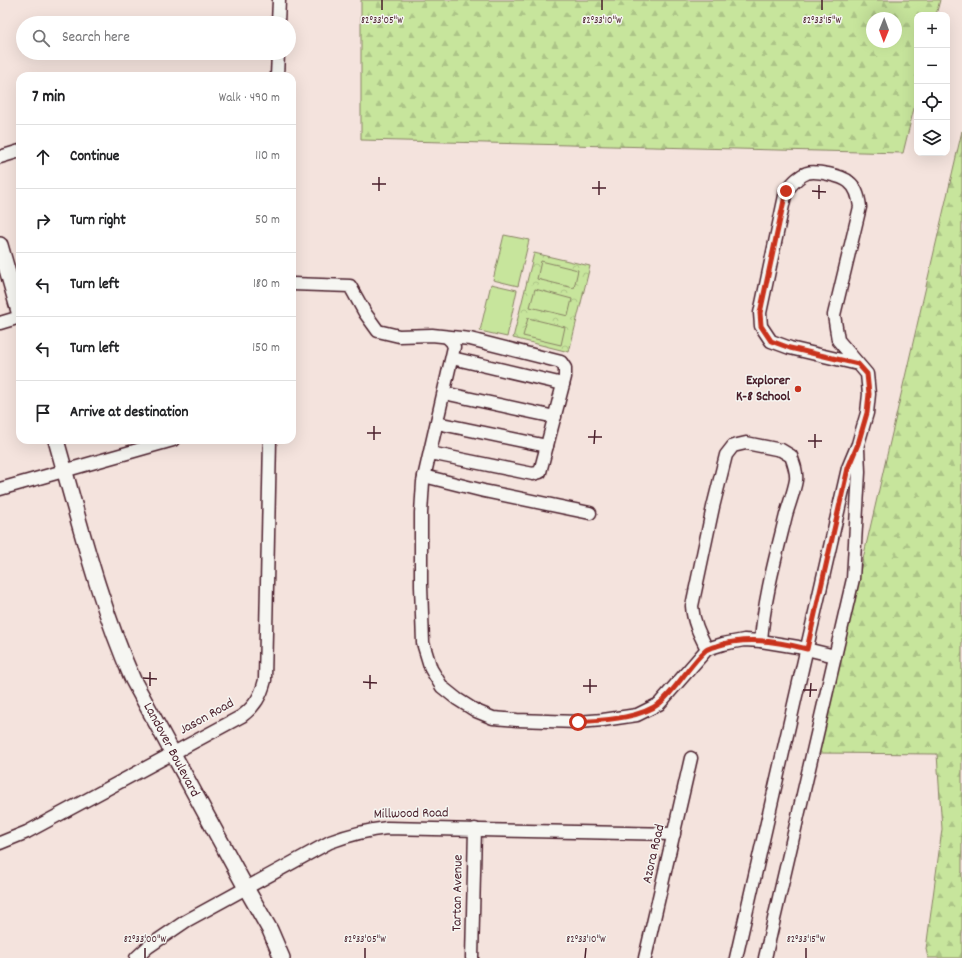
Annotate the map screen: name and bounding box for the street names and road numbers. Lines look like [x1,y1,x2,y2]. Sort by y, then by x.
street label: Jason Road [176,694,238,740]
street label: Landover Boulevard [138,699,204,801]
street label: Millwood Road [373,803,449,825]
street label: Azora Road [637,822,671,886]
street label: Tartan Avenue [447,854,469,932]

